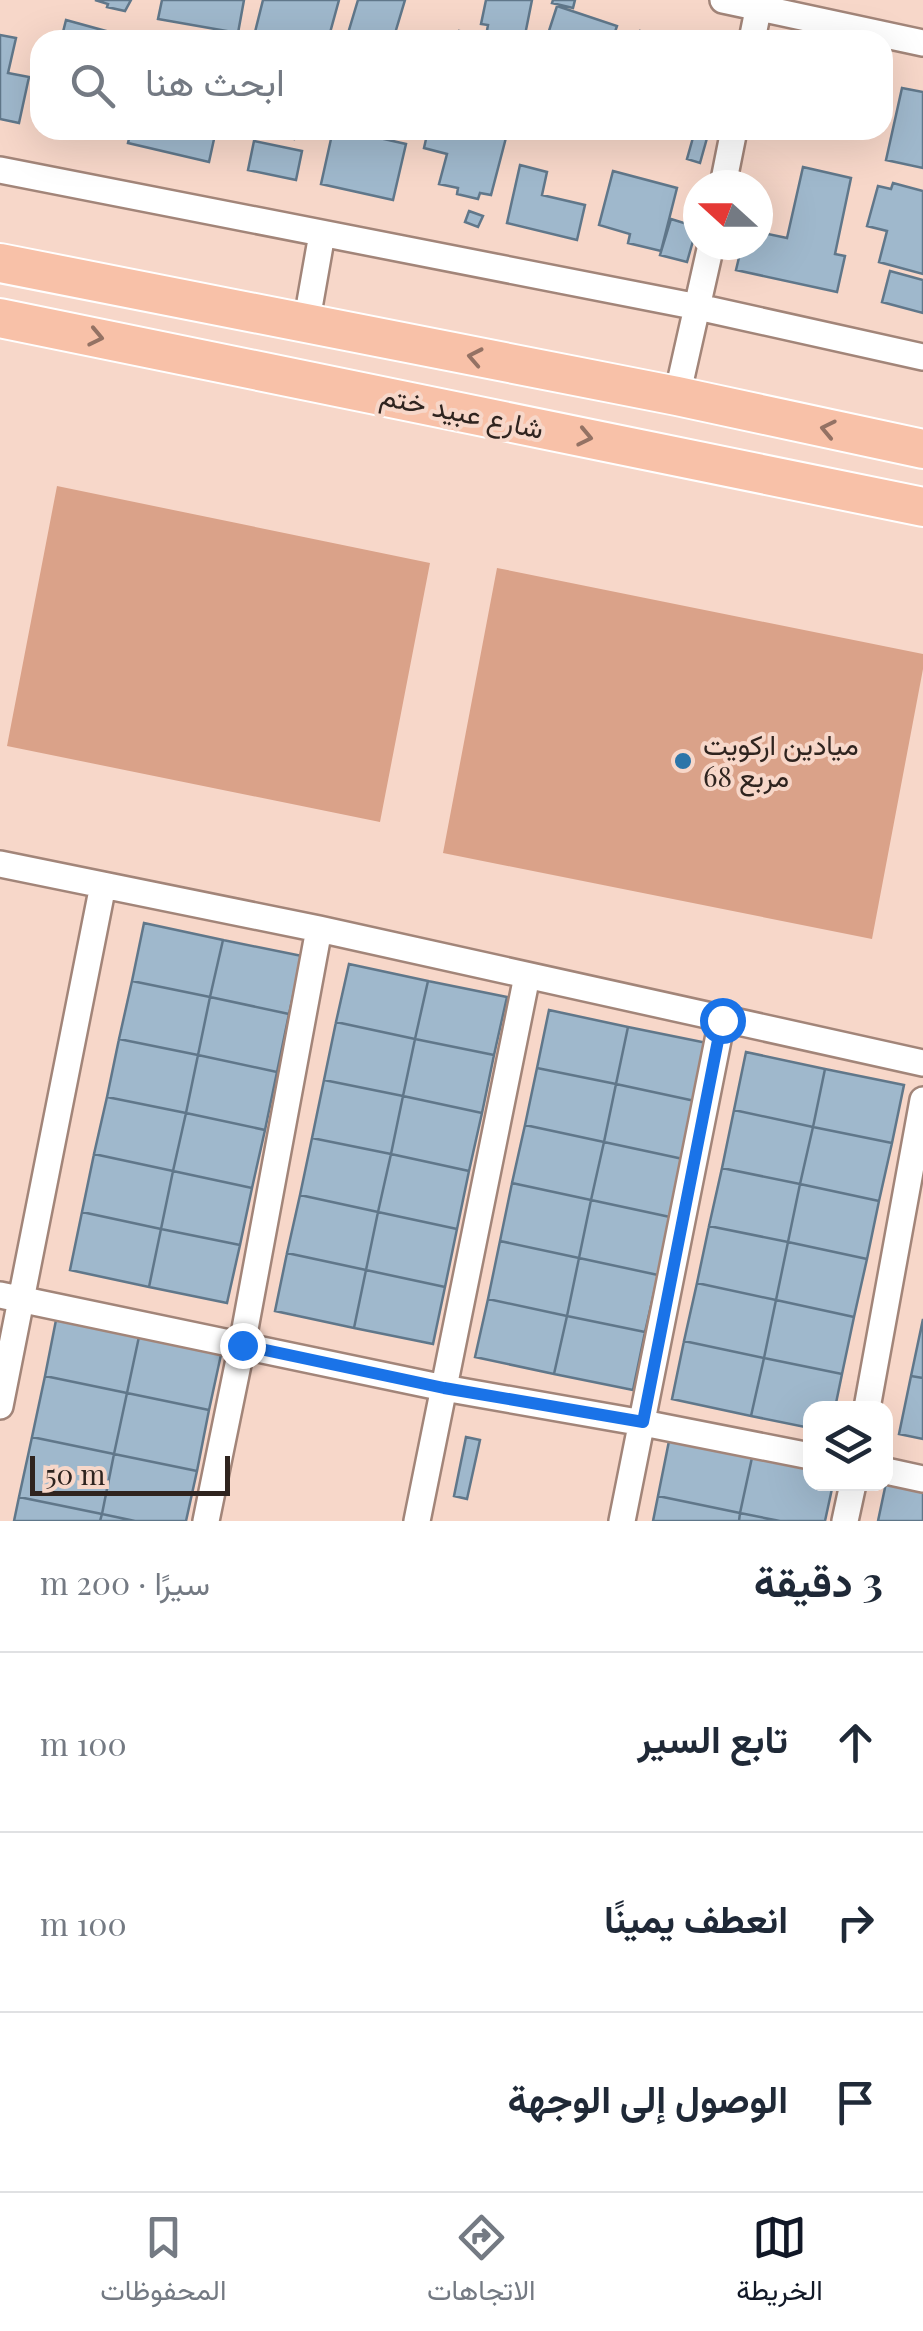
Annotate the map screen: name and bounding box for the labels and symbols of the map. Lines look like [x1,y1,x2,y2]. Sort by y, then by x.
north arrow [683,170,773,260]
one-way arrow [87,326,104,347]
one-way arrow [467,348,484,369]
street label: شارع عبيد ختم [377,375,547,448]
one-way arrow [820,419,837,440]
one-way arrow [577,426,594,447]
place label: ميادين اركويت مربع 68 [703,725,859,797]
marker: ميادين اركويت مربع 68 [672,750,694,772]
route start [700,998,746,1044]
route end [220,1323,266,1369]
scale bar [30,1451,230,1496]

